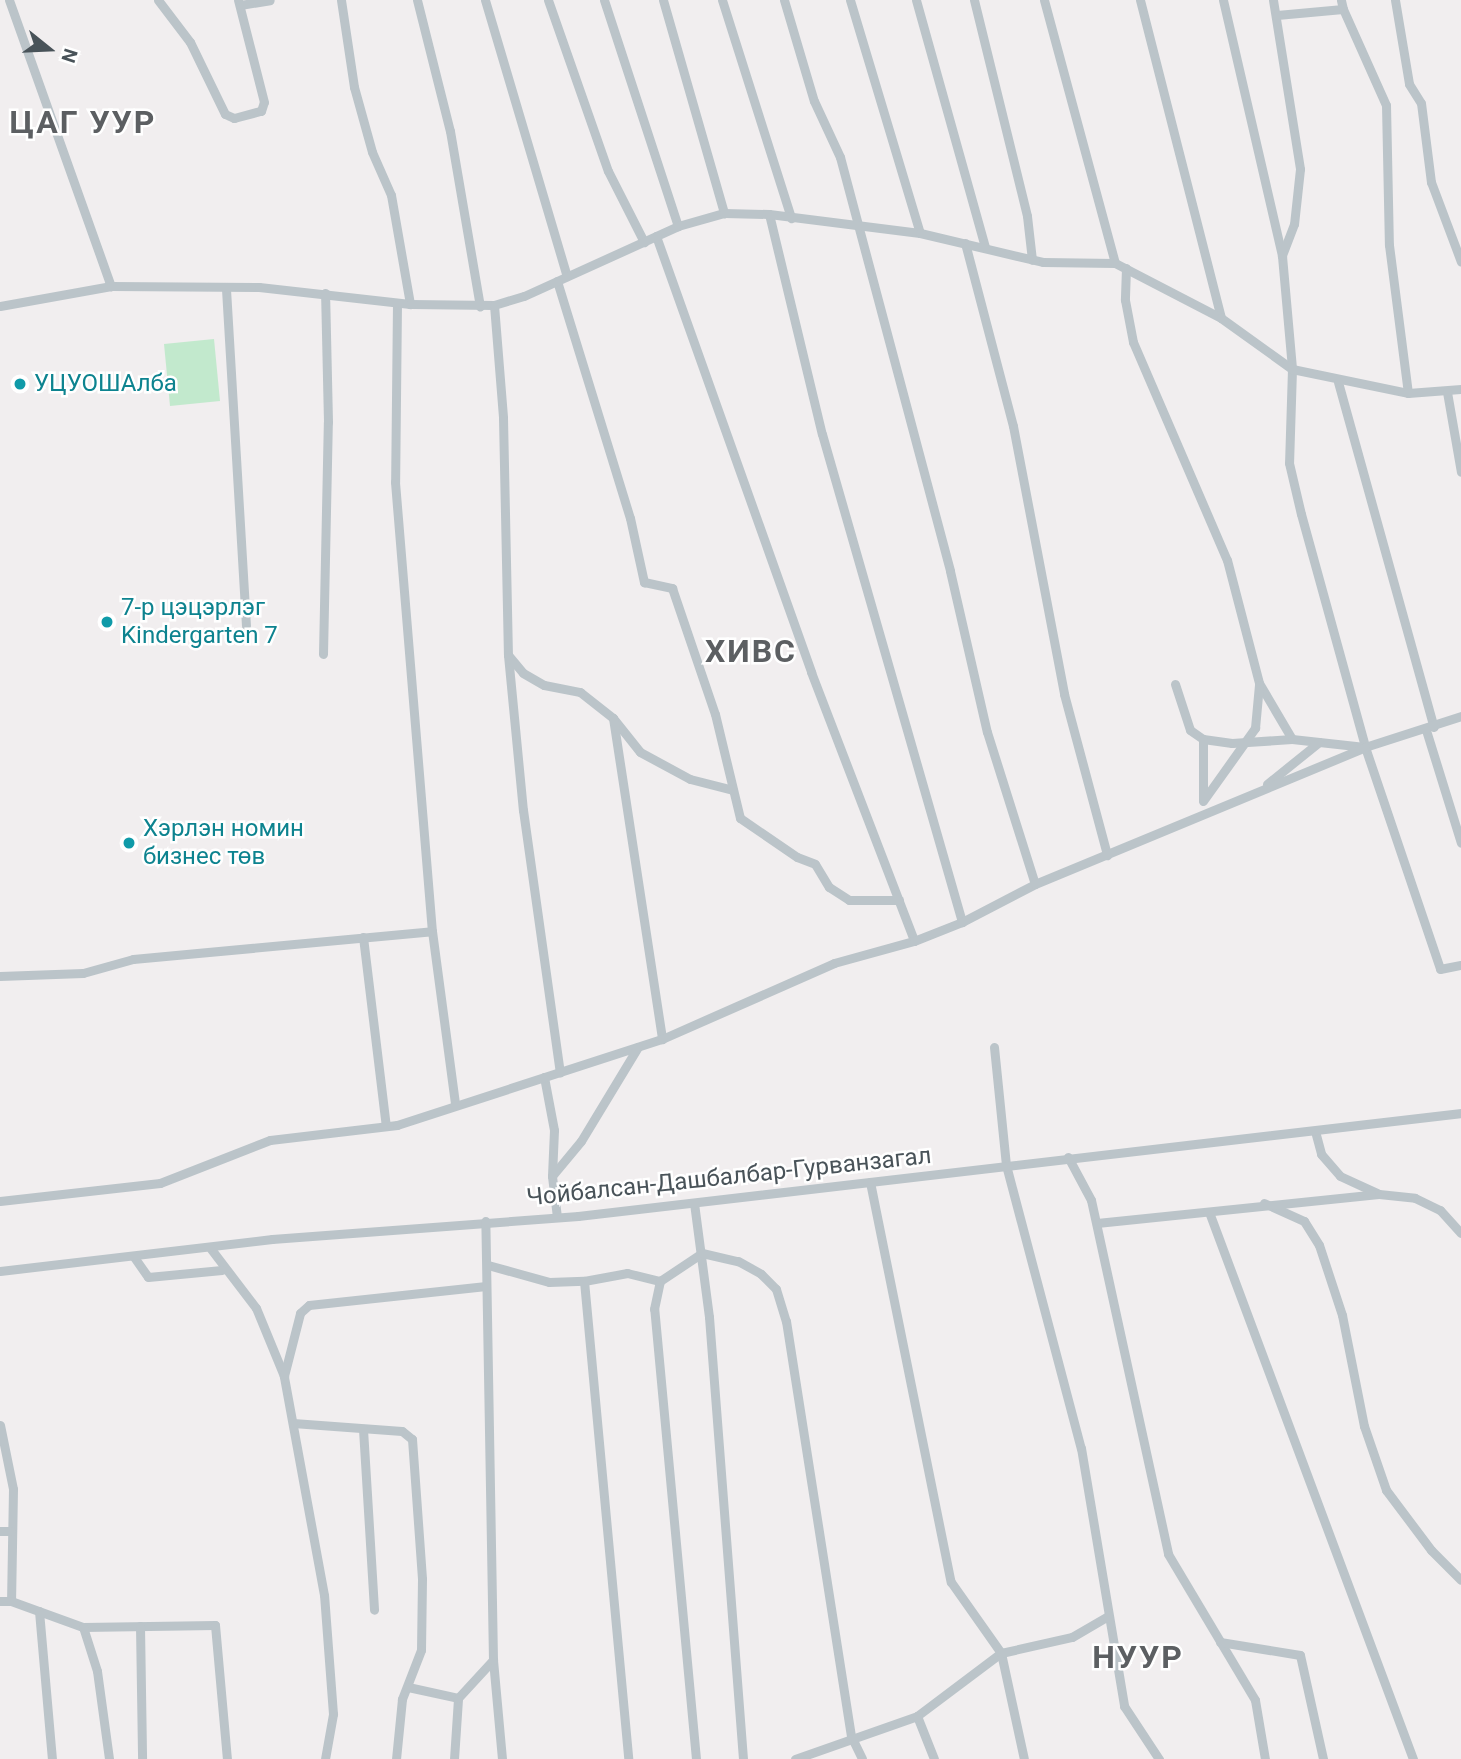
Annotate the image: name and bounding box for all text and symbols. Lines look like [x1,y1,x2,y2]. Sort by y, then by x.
north arrow [14,14,84,84]
text: N [56,46,82,66]
district label: ЦАГ УУР [10,103,156,141]
place label: УЦУОШАлба [34,370,177,398]
marker: УЦУОШАлба [12,376,28,392]
place label: 7-р цэцэрлэг Kindergarten 7 [121,594,278,650]
marker: 7-р цэцэрлэг Kindergarten 7 [99,614,115,630]
district label: ХИВС [705,632,797,670]
place label: Хэрлэн номин бизнес төв [143,815,304,871]
marker: Хэрлэн номин бизнес төв [121,835,137,851]
street label: Чойбалсан-Дашбалбар-Гурванзагал [525,1141,933,1213]
district label: НУУР [1093,1638,1183,1676]

